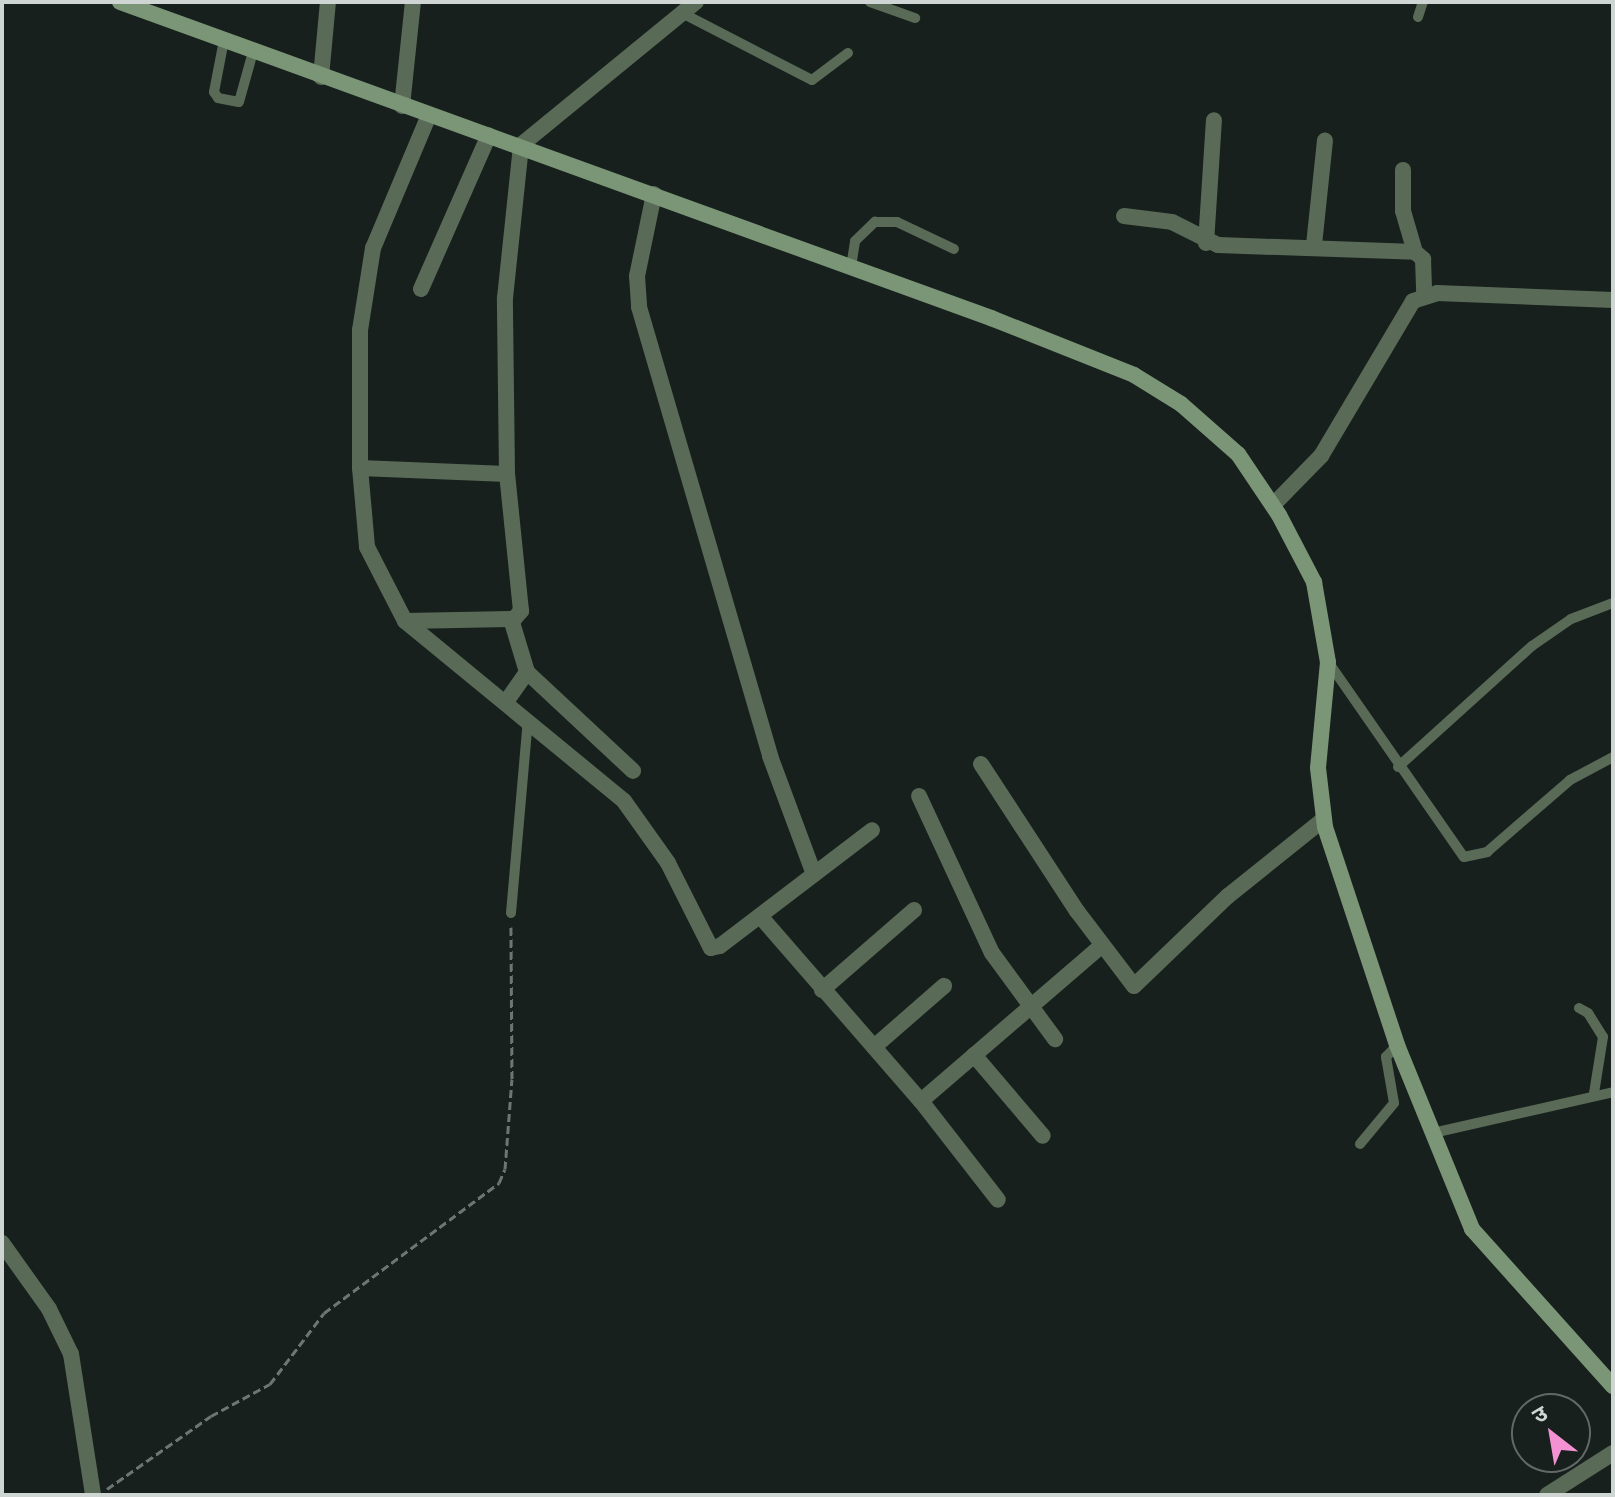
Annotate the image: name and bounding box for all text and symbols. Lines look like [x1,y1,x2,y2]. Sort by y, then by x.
north arrow [1511,1393,1591,1473]
text: उ [1527,1400,1552,1429]

